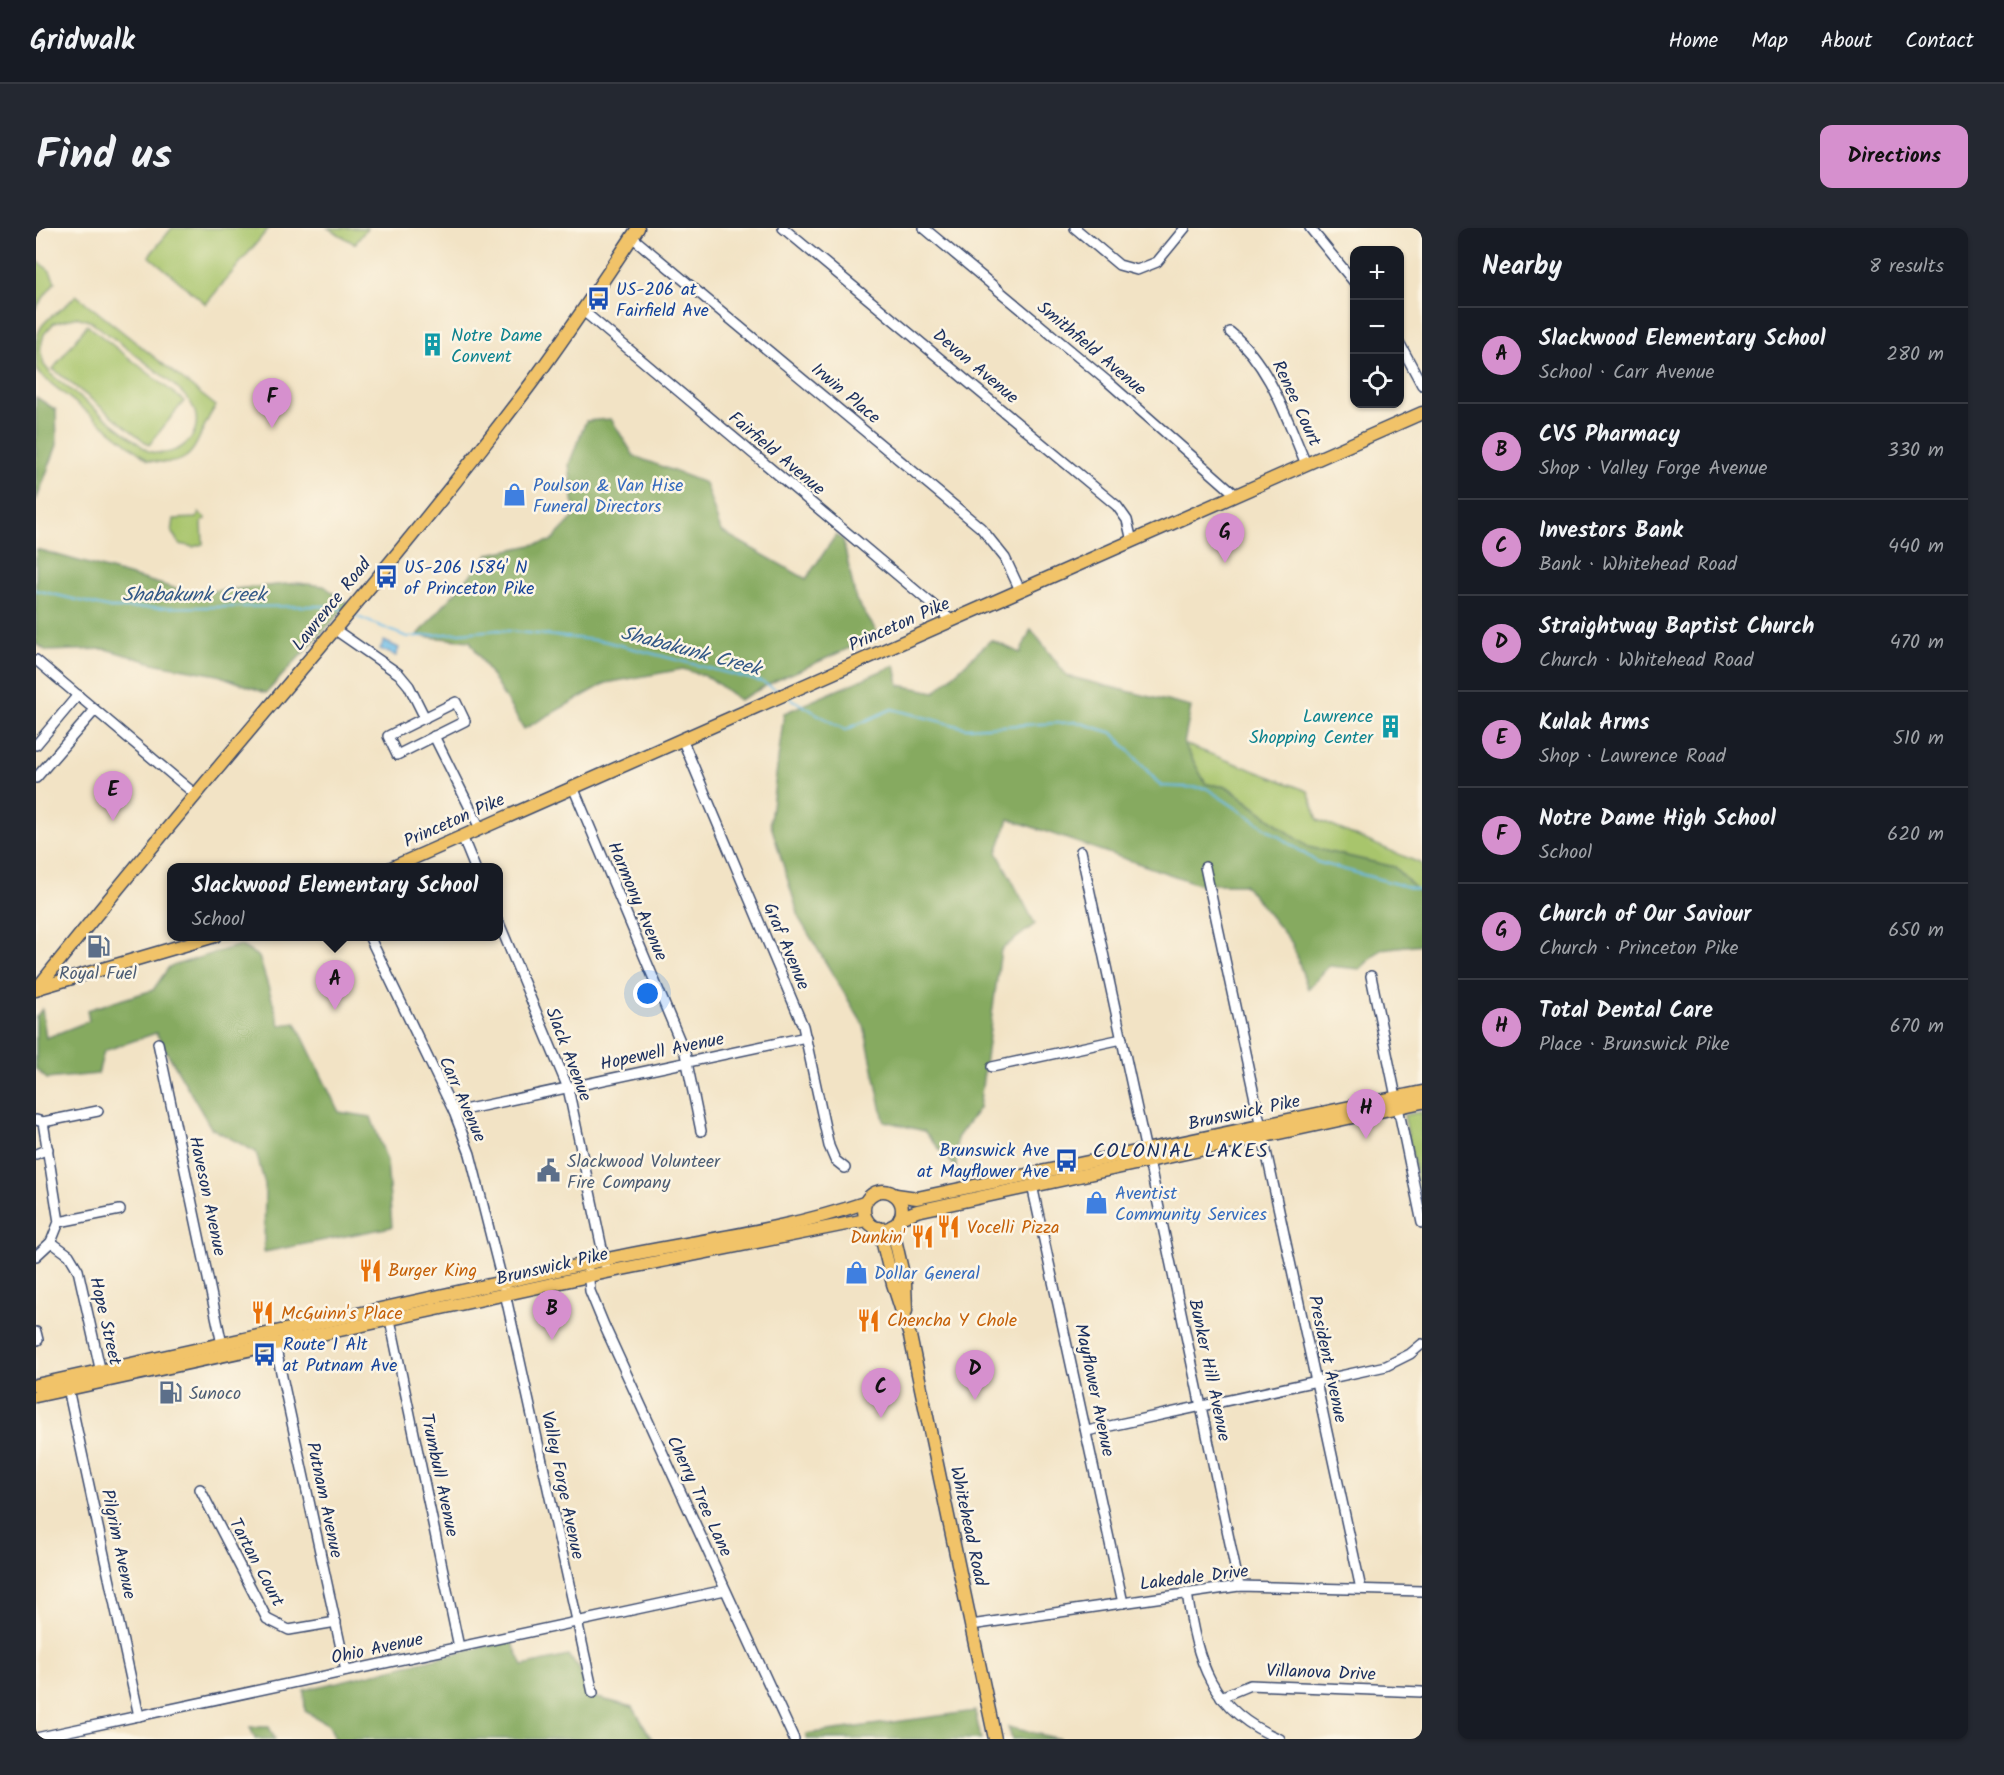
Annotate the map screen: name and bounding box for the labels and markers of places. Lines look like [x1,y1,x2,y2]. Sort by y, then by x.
place label: US-206 at Fairfield Ave [616,276,709,326]
bus stop icon: US-206 at Fairfield Ave [585,286,611,312]
place label: Notre Dame Convent [451,322,542,372]
building icon: Notre Dame Convent [420,332,446,358]
pin: F [252,378,292,428]
place label: Poulson & Van Hise Funeral Directors [533,472,683,522]
shop icon: Poulson & Van Hise Funeral Directors [502,482,528,508]
pin: G [1206,514,1244,563]
place label: US-206 1584' N of Princeton Pike [404,554,534,604]
bus stop icon: US-206 1584' N of Princeton Pike [373,564,399,590]
place label: Lawrence Shopping Center [1249,703,1374,753]
building icon: Lawrence Shopping Center [1378,713,1404,739]
pin: E [94,772,133,821]
fuel station icon: Royal Fuel [85,934,111,960]
place label: Royal Fuel [59,960,137,989]
pin: A [316,960,354,1010]
pin: H [1346,1090,1386,1139]
place label: Brunswick Ave at Mayflower Ave [917,1137,1049,1187]
bus stop icon: Brunswick Ave at Mayflower Ave [1054,1147,1080,1173]
place label: Slackwood Volunteer Fire Company [567,1148,721,1198]
public building icon: Slackwood Volunteer Fire Company [536,1158,562,1184]
place label: Aventist Community Services [1115,1180,1267,1230]
shop icon: Aventist Community Services [1084,1190,1110,1216]
restaurant icon: Vocelli Pizza [936,1214,962,1240]
place label: Vocelli Pizza [967,1214,1060,1243]
place label: Dunkin' [850,1224,905,1253]
restaurant icon: Dunkin' [910,1224,936,1250]
restaurant icon: Burger King [357,1257,383,1283]
place label: Burger King [388,1257,477,1286]
shop icon: Dollar General [843,1260,869,1286]
place label: Dollar General [874,1260,980,1289]
pin: B [532,1290,572,1340]
restaurant icon: McGuinn's Place [250,1300,276,1326]
place label: McGuinn's Place [281,1300,403,1329]
restaurant icon: Chencha Y Chole [856,1307,882,1333]
place label: Chencha Y Chole [887,1307,1017,1336]
place label: Route 1 Alt at Putnam Ave [283,1331,397,1381]
bus stop icon: Route 1 Alt at Putnam Ave [252,1341,278,1367]
pin: D [956,1350,994,1400]
pin: C [862,1368,900,1418]
fuel station icon: Sunoco [158,1380,184,1406]
place label: Sunoco [189,1380,241,1409]

